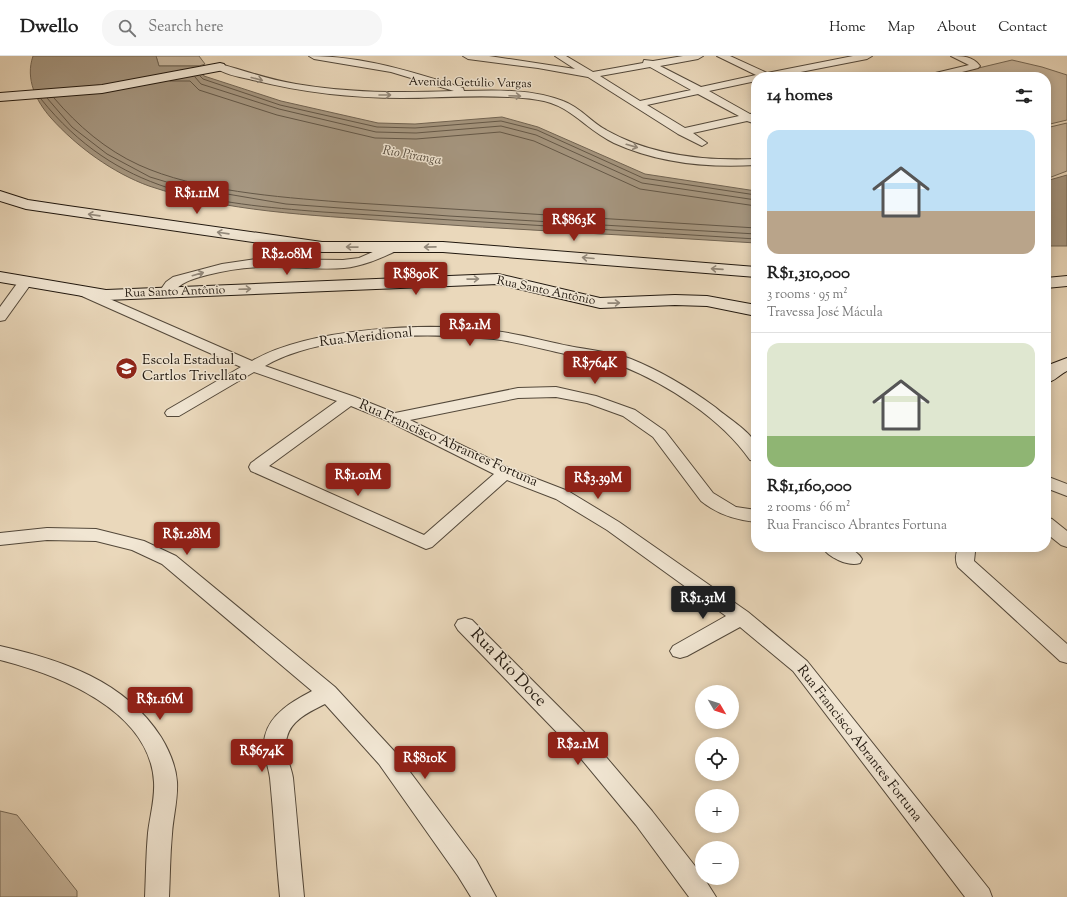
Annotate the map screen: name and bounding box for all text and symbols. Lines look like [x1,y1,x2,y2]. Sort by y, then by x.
search box [102,10,382,46]
text: Dwello [20,14,78,41]
icon: search [116,17,138,39]
text: Search here [148,17,224,38]
text: Home [829,18,866,38]
text: Map [888,18,915,38]
text: About [937,18,976,38]
text: Contact [998,18,1047,38]
street label: Avenida Getúlio Vargas [408,73,532,93]
one-way arrow [250,76,263,83]
text: 14 homes [767,84,833,108]
icon: filters [1013,85,1035,107]
one-way arrow [378,91,391,99]
one-way arrow [508,92,521,100]
water label: Rio Piranga [381,142,443,170]
one-way arrow [625,143,638,150]
icon: home [865,156,937,228]
pin: R$1.11M [160,181,234,215]
text: R$1.11M [175,185,219,203]
pin: R$863K [541,208,607,242]
one-way arrow [88,211,101,219]
text: R$863K [552,212,596,230]
one-way arrow [217,229,230,237]
pin: R$2.08M [250,242,324,276]
one-way arrow [346,243,359,251]
one-way arrow [424,243,437,251]
text: R$2.08M [262,246,312,264]
one-way arrow [582,254,595,262]
pin: R$890K [383,262,449,296]
text: R$1,310,000 [767,262,850,286]
text: R$890K [393,266,439,284]
one-way arrow [711,266,724,273]
one-way arrow [191,270,204,277]
street label: Rua Santo Antônio [495,272,597,310]
one-way arrow [466,275,479,283]
street label: Rua Santo Antônio [124,281,226,303]
one-way arrow [238,285,251,293]
text: 3 rooms · 95 m² [767,286,848,304]
one-way arrow [607,299,620,307]
text: Travessa José Mácula [767,304,883,322]
pin: R$2.1M [437,313,503,347]
text: R$2.1M [449,317,491,335]
street label: Rua Meridional [318,323,414,353]
place label: Escola Estadual Cartlos Trivellato [142,351,247,387]
pin: R$764K [562,351,628,385]
text: R$764K [573,355,617,373]
school or university icon: Escola Estadual Cartlos Trivellato [113,356,139,382]
icon: home [865,369,937,441]
street label: Rua Francisco Abrantes Fortuna [355,395,541,493]
pin: R$1.01M [321,463,395,497]
pin: R$3.39M [561,466,635,500]
text: R$1.01M [335,467,381,485]
text: R$3.39M [574,470,622,488]
text: R$1,160,000 [767,475,852,499]
text: 2 rooms · 66 m² [767,499,850,517]
text: Rua Francisco Abrantes Fortuna [767,517,947,535]
pin: R$1.28M [150,522,224,556]
text: R$1.28M [163,526,211,544]
pin: R$1.31M [666,586,740,620]
text: R$1.31M [680,590,726,608]
street label: Rua Rio Doce [464,623,552,713]
street label: Rua Francisco Abrantes Fortuna [791,661,927,827]
north arrow [695,685,739,729]
map controls [695,685,739,885]
pin: R$1.16M [123,687,197,721]
text: R$1.16M [137,691,183,709]
pin: R$2.1M [545,732,611,766]
text: R$2.1M [557,736,599,754]
button: locate [695,737,739,781]
pin: R$674K [229,739,295,773]
text: R$674K [240,743,284,761]
pin: R$810K [392,746,458,780]
text: R$810K [403,750,447,768]
button: + [695,789,739,833]
button: − [695,841,739,885]

